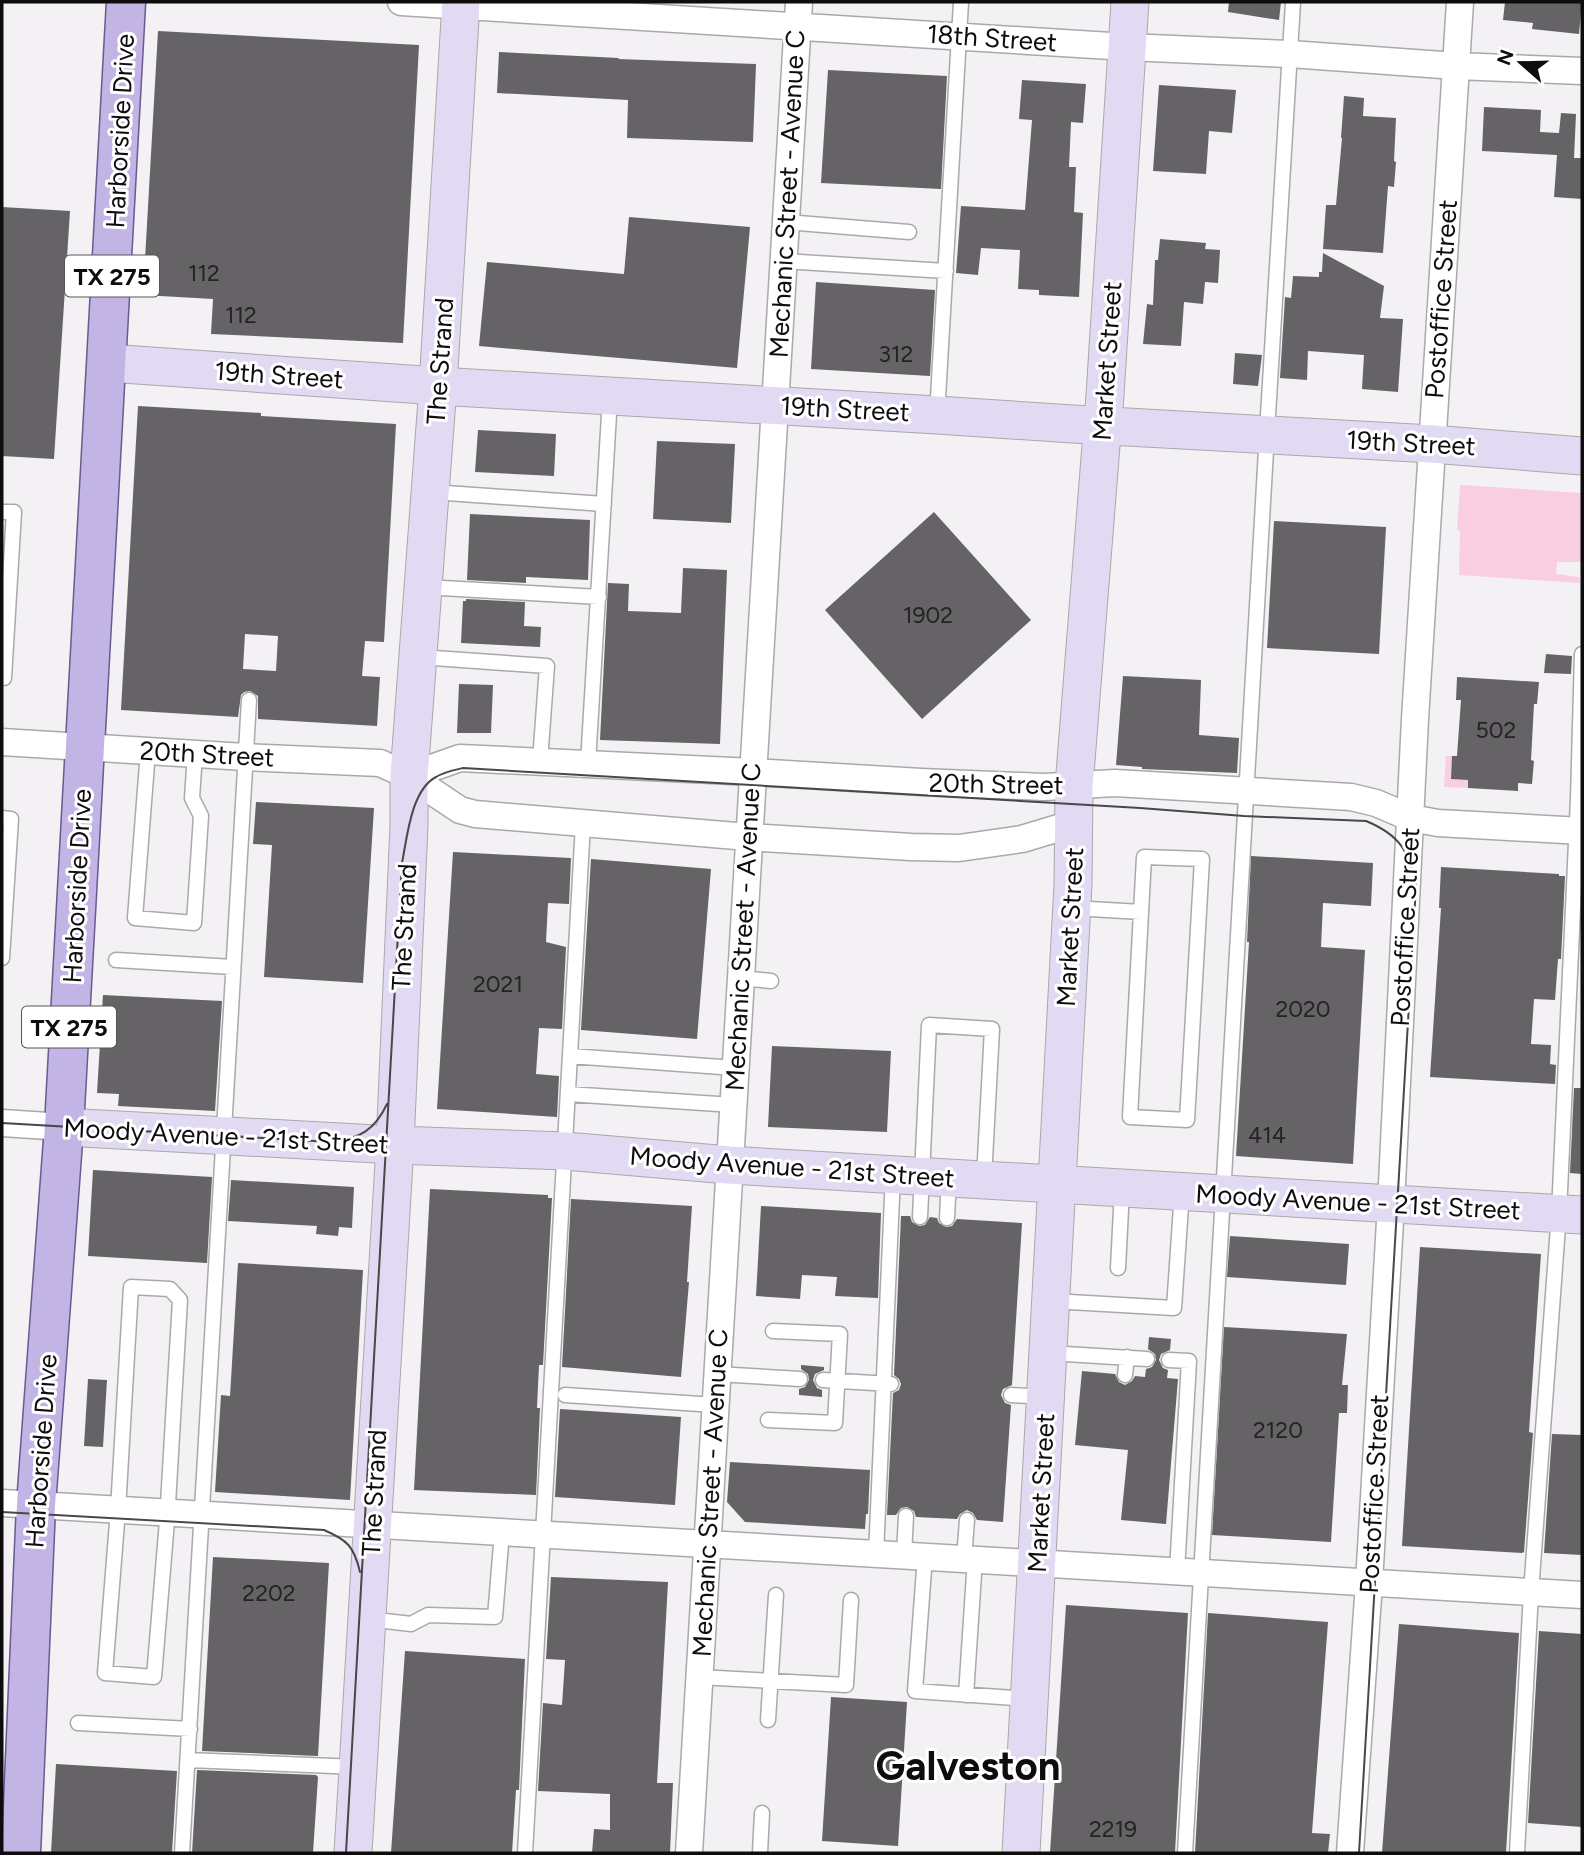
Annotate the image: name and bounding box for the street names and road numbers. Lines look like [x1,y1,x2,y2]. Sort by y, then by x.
street label: 18th Street [926,17,1058,59]
street label: Mechanic Street - Avenue C [762,29,812,359]
street label: Harborside Drive [99,33,141,229]
street label: Postoffice Street [1418,198,1464,400]
road number: TX 275 [65,256,159,296]
street label: Market Street [1085,280,1129,442]
street label: The Strand [420,297,460,425]
street label: 19th Street [214,355,345,395]
street label: 19th Street [780,390,910,428]
street label: 19th Street [1346,424,1476,462]
street label: 20th Street [139,734,275,774]
street label: Mechanic Street - Avenue C [718,762,768,1092]
street label: 20th Street [928,767,1064,801]
street label: Harborside Drive [56,788,98,984]
street label: Postoffice Street [1384,826,1426,1027]
street label: Market Street [1050,846,1090,1008]
street label: The Strand [385,863,423,991]
road number: TX 275 [22,1007,116,1048]
street label: Moody Avenue - 21st Street [63,1112,390,1161]
street label: Moody Avenue - 21st Street [629,1140,956,1194]
street label: Moody Avenue - 21st Street [1195,1178,1522,1227]
street label: Mechanic Street - Avenue C [685,1328,735,1658]
street label: Harborside Drive [18,1353,64,1549]
street label: Postoffice Street [1353,1393,1395,1594]
street label: Market Street [1021,1412,1061,1574]
street label: The Strand [355,1429,393,1557]

